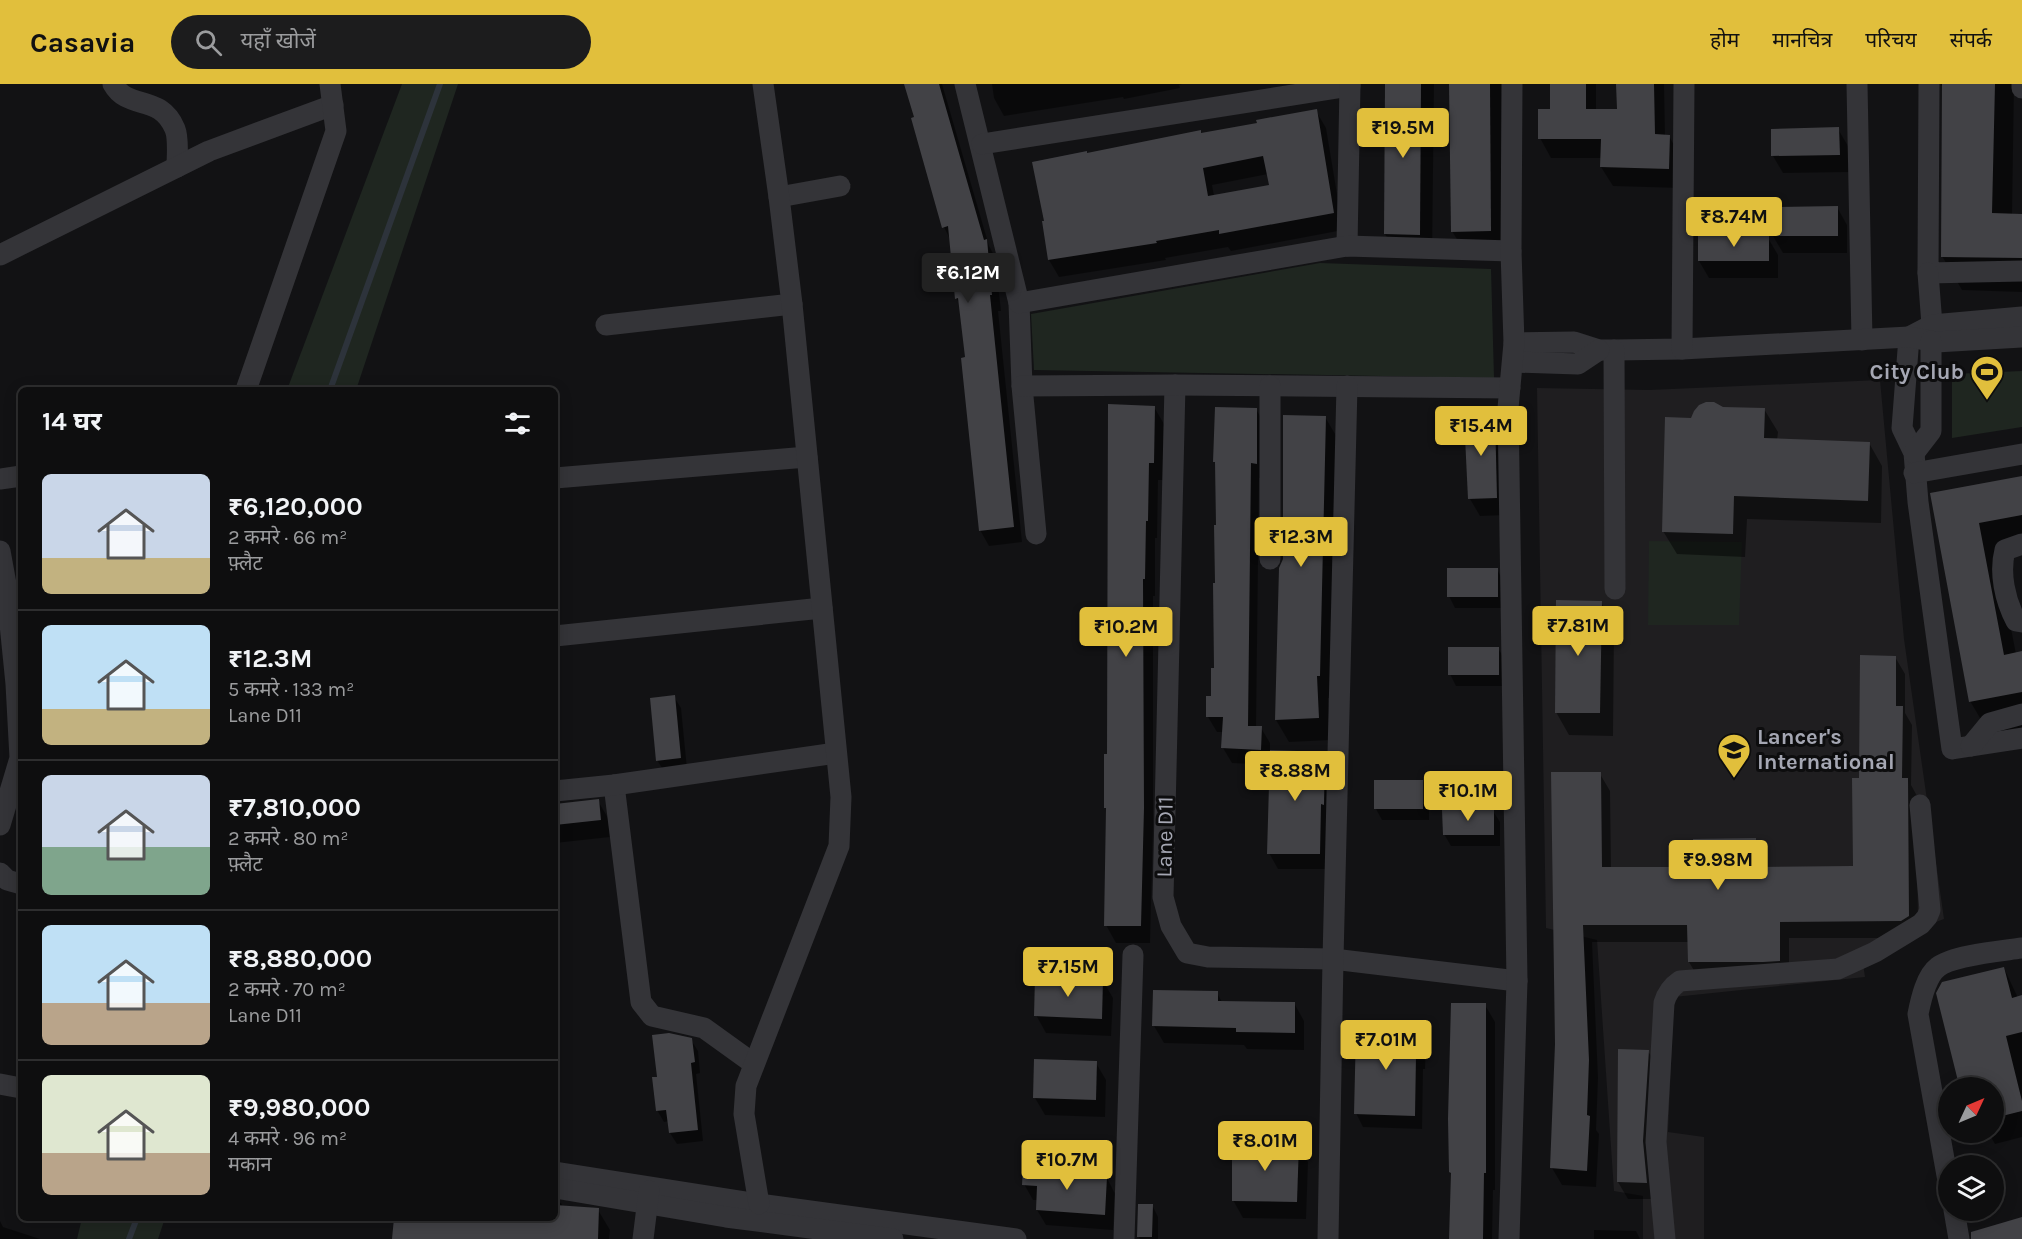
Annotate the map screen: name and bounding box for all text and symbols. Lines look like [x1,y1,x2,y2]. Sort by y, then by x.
search box [171,15,591,69]
text: Casavia [30,26,135,59]
icon: search [192,26,225,59]
text: यहाँ खोजें [240,28,316,54]
text: होम [1710,28,1739,52]
text: मानचित्र [1772,28,1832,52]
text: परिचय [1865,28,1917,52]
text: संपर्क [1950,28,1992,52]
pin: ₹19.5M [1354,108,1452,159]
text: ₹19.5M [1371,116,1435,139]
pin: ₹8.74M [1685,197,1783,248]
text: ₹8.74M [1700,205,1768,228]
pin: ₹6.12M [919,253,1017,304]
text: ₹6.12M [936,261,1000,284]
sports icon: City Club [1969,354,2005,401]
place label: City Club [1870,359,1964,385]
text: 14 घर [42,406,102,437]
pin: ₹15.4M [1432,406,1530,457]
icon: filters [501,407,534,440]
text: ₹15.4M [1449,414,1513,437]
text: ₹6,120,000 [228,491,363,522]
icon: home [90,498,162,570]
pin: ₹12.3M [1252,517,1350,568]
text: ₹12.3M [1269,525,1333,548]
text: 2 कमरे · 66 m² [228,526,347,549]
text: फ़्लैट [228,552,263,575]
pin: ₹7.81M [1529,606,1627,657]
pin: ₹10.2M [1077,607,1175,658]
text: ₹7.81M [1546,614,1610,637]
text: ₹10.2M [1093,615,1159,638]
text: ₹12.3M [228,643,312,674]
icon: home [90,649,162,721]
text: 5 कमरे · 133 m² [228,678,354,701]
text: Lane D11 [228,704,302,727]
place label: Lancer's International [1757,724,1895,775]
school or university icon: Lancer's International [1716,732,1752,779]
pin: ₹8.88M [1246,751,1344,802]
text: ₹8.88M [1259,759,1331,782]
pin: ₹10.1M [1419,771,1517,822]
text: ₹10.1M [1438,779,1498,802]
text: ₹7,810,000 [228,792,361,823]
street label: Lane D11 [1151,796,1179,878]
icon: home [90,799,162,871]
text: 2 कमरे · 80 m² [228,827,349,850]
pin: ₹9.98M [1669,840,1767,891]
text: ₹9.98M [1683,848,1753,871]
text: फ़्लैट [228,853,263,876]
text: ₹8,880,000 [228,943,372,974]
pin: ₹7.15M [1019,947,1117,998]
icon: home [90,949,162,1021]
text: ₹7.15M [1037,955,1099,978]
text: 2 कमरे · 70 m² [228,978,346,1001]
text: Lane D11 [228,1004,302,1027]
pin: ₹7.01M [1337,1020,1435,1071]
text: ₹7.01M [1355,1028,1417,1051]
north arrow [1938,1077,2004,1143]
map controls [1938,1077,2004,1221]
text: ₹9,980,000 [228,1092,370,1123]
icon: home [90,1099,162,1171]
pin: ₹8.01M [1216,1121,1314,1172]
text: 4 कमरे · 96 m² [228,1127,347,1150]
text: ₹8.01M [1232,1129,1298,1152]
pin: ₹10.7M [1018,1140,1116,1191]
text: ₹10.7M [1036,1148,1098,1171]
text: मकान [228,1153,272,1176]
button: layers [1938,1155,2004,1221]

